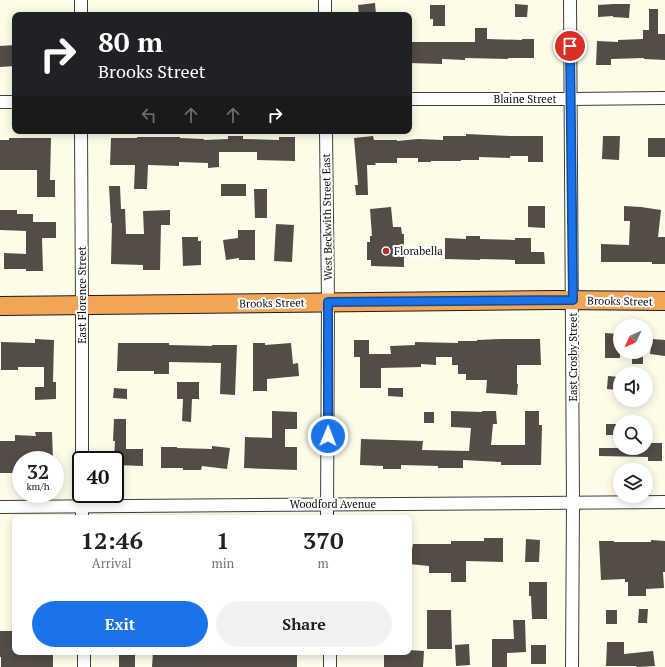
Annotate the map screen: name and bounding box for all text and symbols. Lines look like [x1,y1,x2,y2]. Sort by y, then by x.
text: 80 m [98,23,163,60]
icon: right [32,28,84,80]
pin [553,29,587,63]
icon: arrive [559,35,581,57]
text: Brooks Street [98,59,205,83]
street label: Blaine Street [493,92,557,106]
icon: left [138,104,160,126]
icon: ahead [180,104,202,126]
icon: ahead [222,104,244,126]
icon: right [264,104,286,126]
street label: West Beckwith Street East [319,153,335,281]
place label: Florabella [394,244,443,258]
street label: East Florence Street [75,246,89,344]
marker: Florabella [381,246,391,256]
street label: Brooks Street [587,293,653,309]
street label: Brooks Street [239,295,305,311]
street label: East Crosby Street [566,312,580,402]
north arrow [613,319,653,359]
map controls [613,319,653,503]
button: sound [613,367,653,407]
position arrow [307,415,349,457]
button: search [613,415,653,455]
speed limit sign: 40 [72,451,124,503]
text: 32 [27,458,49,485]
button: layers [613,463,653,503]
text: km/h [26,480,50,493]
street label: Woodford Avenue [290,497,377,511]
text: 12:46 [80,524,143,556]
text: 1 [216,524,230,556]
text: 370 [303,524,343,556]
text: Arrival [92,554,132,572]
text: min [211,554,234,572]
text: m [318,554,329,572]
button: Exit [32,601,208,647]
button: Share [216,601,392,647]

